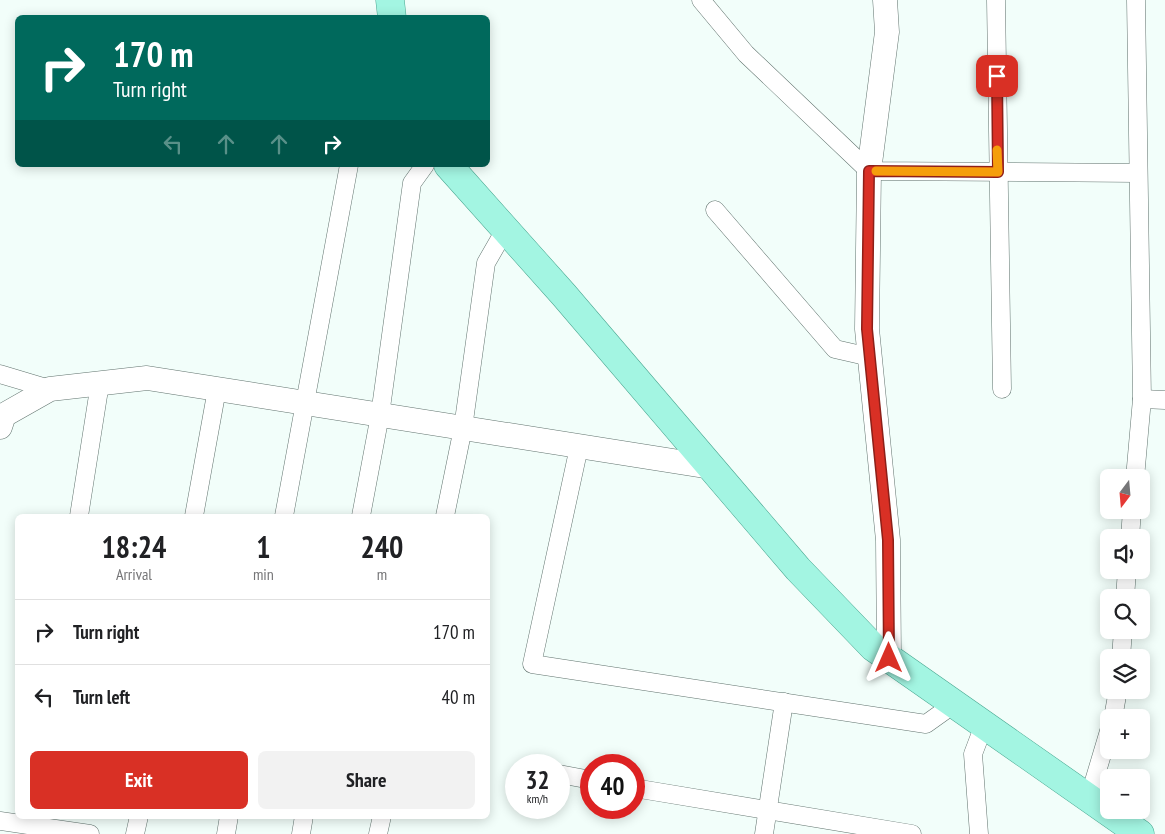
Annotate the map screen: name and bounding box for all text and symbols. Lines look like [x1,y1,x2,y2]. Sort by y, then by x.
text: 170 m [113,31,194,77]
icon: right [30,35,95,100]
pin [976,55,1018,97]
icon: arrive [983,62,1011,90]
text: Turn right [113,75,187,103]
icon: left [159,130,187,158]
icon: ahead [212,130,240,158]
icon: ahead [265,130,293,158]
icon: right [318,130,346,158]
north arrow [1100,469,1150,519]
map controls [1100,469,1150,819]
text: 18:24 [102,527,166,566]
text: 1 [256,527,271,566]
text: 240 [360,527,403,566]
button: sound [1100,529,1150,579]
text: Arrival [116,564,152,584]
text: min [253,564,274,584]
text: m [377,564,387,584]
button: search [1100,589,1150,639]
icon: right [30,618,58,646]
text: Turn right [73,620,139,644]
text: 170 m [433,620,475,644]
position arrow [862,631,914,683]
button: layers [1100,649,1150,699]
icon: left [30,683,58,711]
text: Turn left [73,685,130,709]
text: 40 m [442,685,475,709]
button: + [1100,709,1150,759]
button: Exit [30,751,248,809]
button: Share [258,751,475,809]
speed limit sign: 40 [580,754,645,819]
text: 32 [526,764,549,796]
button: − [1100,769,1150,819]
text: km/h [527,791,548,806]

